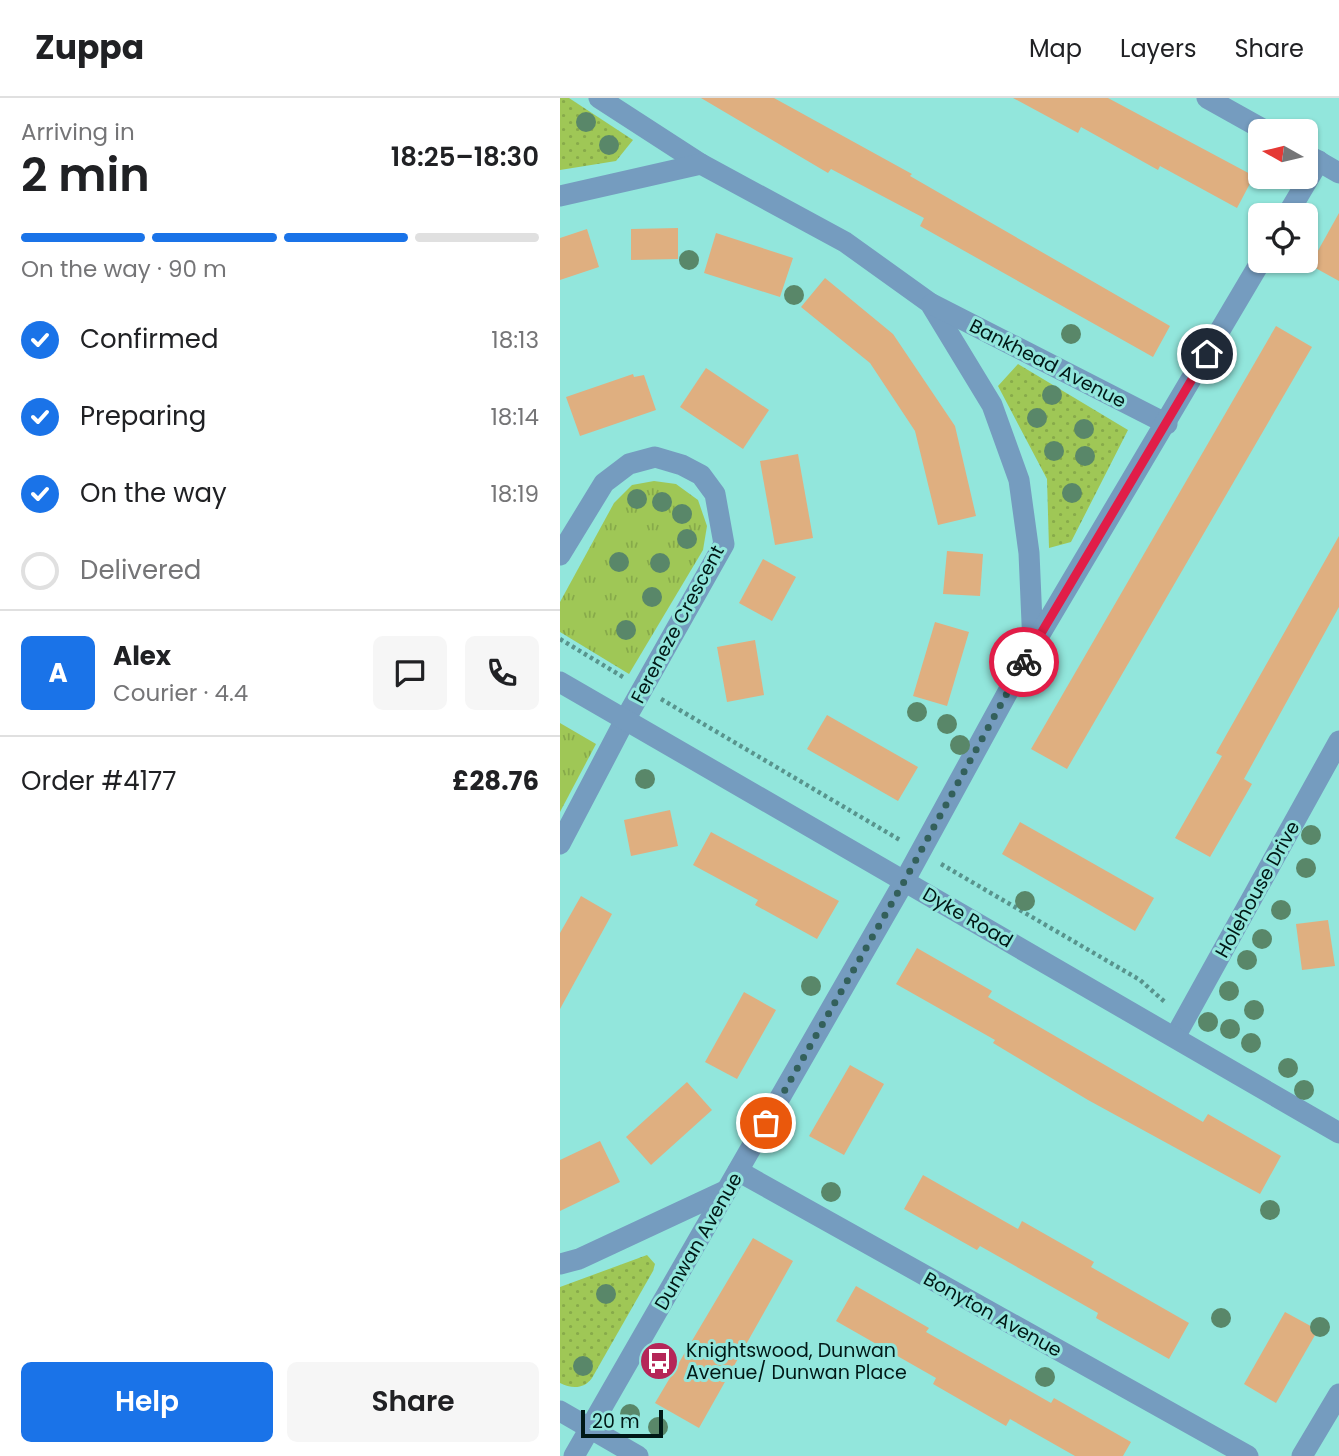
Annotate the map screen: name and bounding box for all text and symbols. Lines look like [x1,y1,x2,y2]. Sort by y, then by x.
text: Zuppa [35,24,144,71]
text: Map [1029,32,1082,65]
text: Layers [1120,32,1196,65]
text: Share [1234,32,1304,65]
text: Arriving in [21,116,135,148]
north arrow [1248,119,1318,189]
map controls [1248,119,1318,273]
text: 18:25–18:30 [391,139,539,175]
text: 2 min [21,143,150,207]
button: locate [1248,203,1318,273]
text: On the way · 90 m [21,253,227,285]
street label: Bankhead Avenue [965,312,1131,415]
icon: check [21,321,59,359]
text: Confirmed [80,321,218,357]
text: 18:13 [491,324,539,356]
pin [1177,324,1237,384]
icon: home [1188,335,1226,373]
icon: check [21,398,59,436]
text: Preparing [80,398,206,434]
text: 18:14 [490,401,539,433]
icon: check [21,475,59,513]
text: On the way [80,475,227,511]
text: 18:19 [490,478,539,510]
street label: Fereneze Crescent [624,540,731,708]
text: Delivered [80,552,201,588]
courier [989,627,1059,697]
button: chat [373,636,447,710]
button: phone [465,636,539,710]
text: Alex [113,638,171,674]
icon: bike [1005,643,1043,681]
text: A [48,655,68,691]
text: Courier · 4.4 [113,677,248,709]
text: Order #4177 [21,763,176,799]
text: £28.76 [452,763,539,799]
street label: Holehouse Drive [1209,816,1306,963]
street label: Dyke Road [918,881,1018,954]
pin [736,1093,796,1153]
icon: bag [747,1104,785,1142]
street label: Dunwan Avenue [648,1167,749,1315]
street label: Bonyton Avenue [919,1265,1067,1364]
place label: Knightswood, Dunwan Avenue/ Dunwan Place [686,1337,907,1386]
bus stop icon: Knightswood, Dunwan Avenue/ Dunwan Place [638,1340,680,1382]
button: Help [21,1362,273,1442]
button: Share [287,1362,539,1442]
scale bar [581,1407,663,1439]
text: 20 m [592,1408,640,1435]

